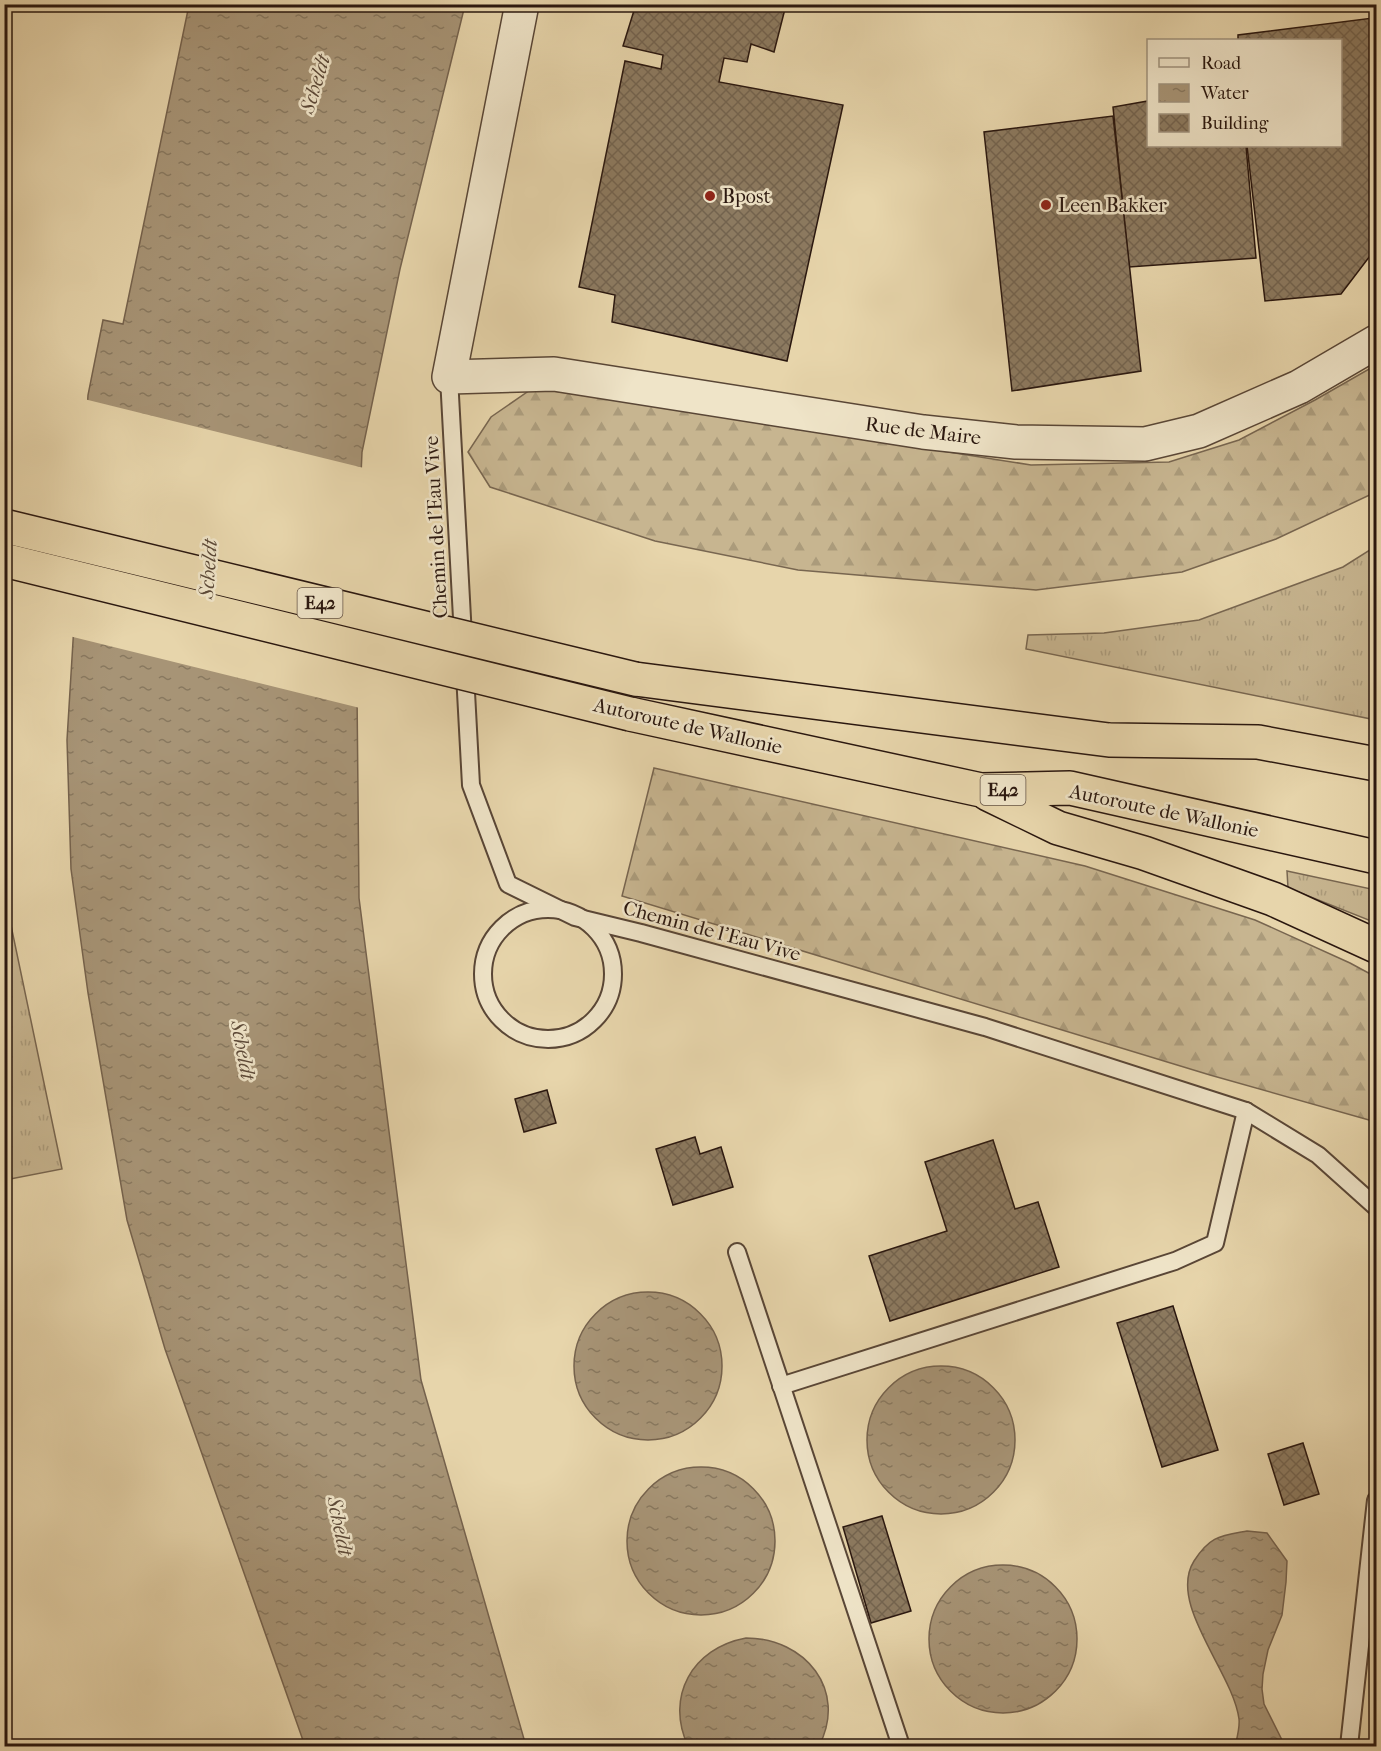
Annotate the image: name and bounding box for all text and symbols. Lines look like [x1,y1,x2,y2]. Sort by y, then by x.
legend [1147,39,1342,147]
water label: Scheldt [294,50,336,117]
text: Road [1201,53,1241,74]
text: Water [1200,83,1249,104]
text: Building [1201,113,1269,134]
place label: Bpost [722,185,771,208]
marker: Bpost [703,189,717,203]
place label: Leen Bakker [1058,194,1167,217]
marker: Leen Bakker [1039,198,1053,212]
street label: Rue de Maire [864,412,982,450]
street label: Chemin de l'Eau Vive [420,435,452,619]
water label: Scheldt [194,537,222,601]
road number: E42 [298,588,342,618]
street label: Autoroute de Wallonie [590,693,785,759]
road number: E42 [980,775,1026,805]
street label: Autoroute de Wallonie [1066,779,1261,842]
street label: Chemin de l'Eau Vive [621,896,803,966]
water label: Scheldt [225,1017,261,1083]
water label: Scheldt [322,1493,358,1559]

